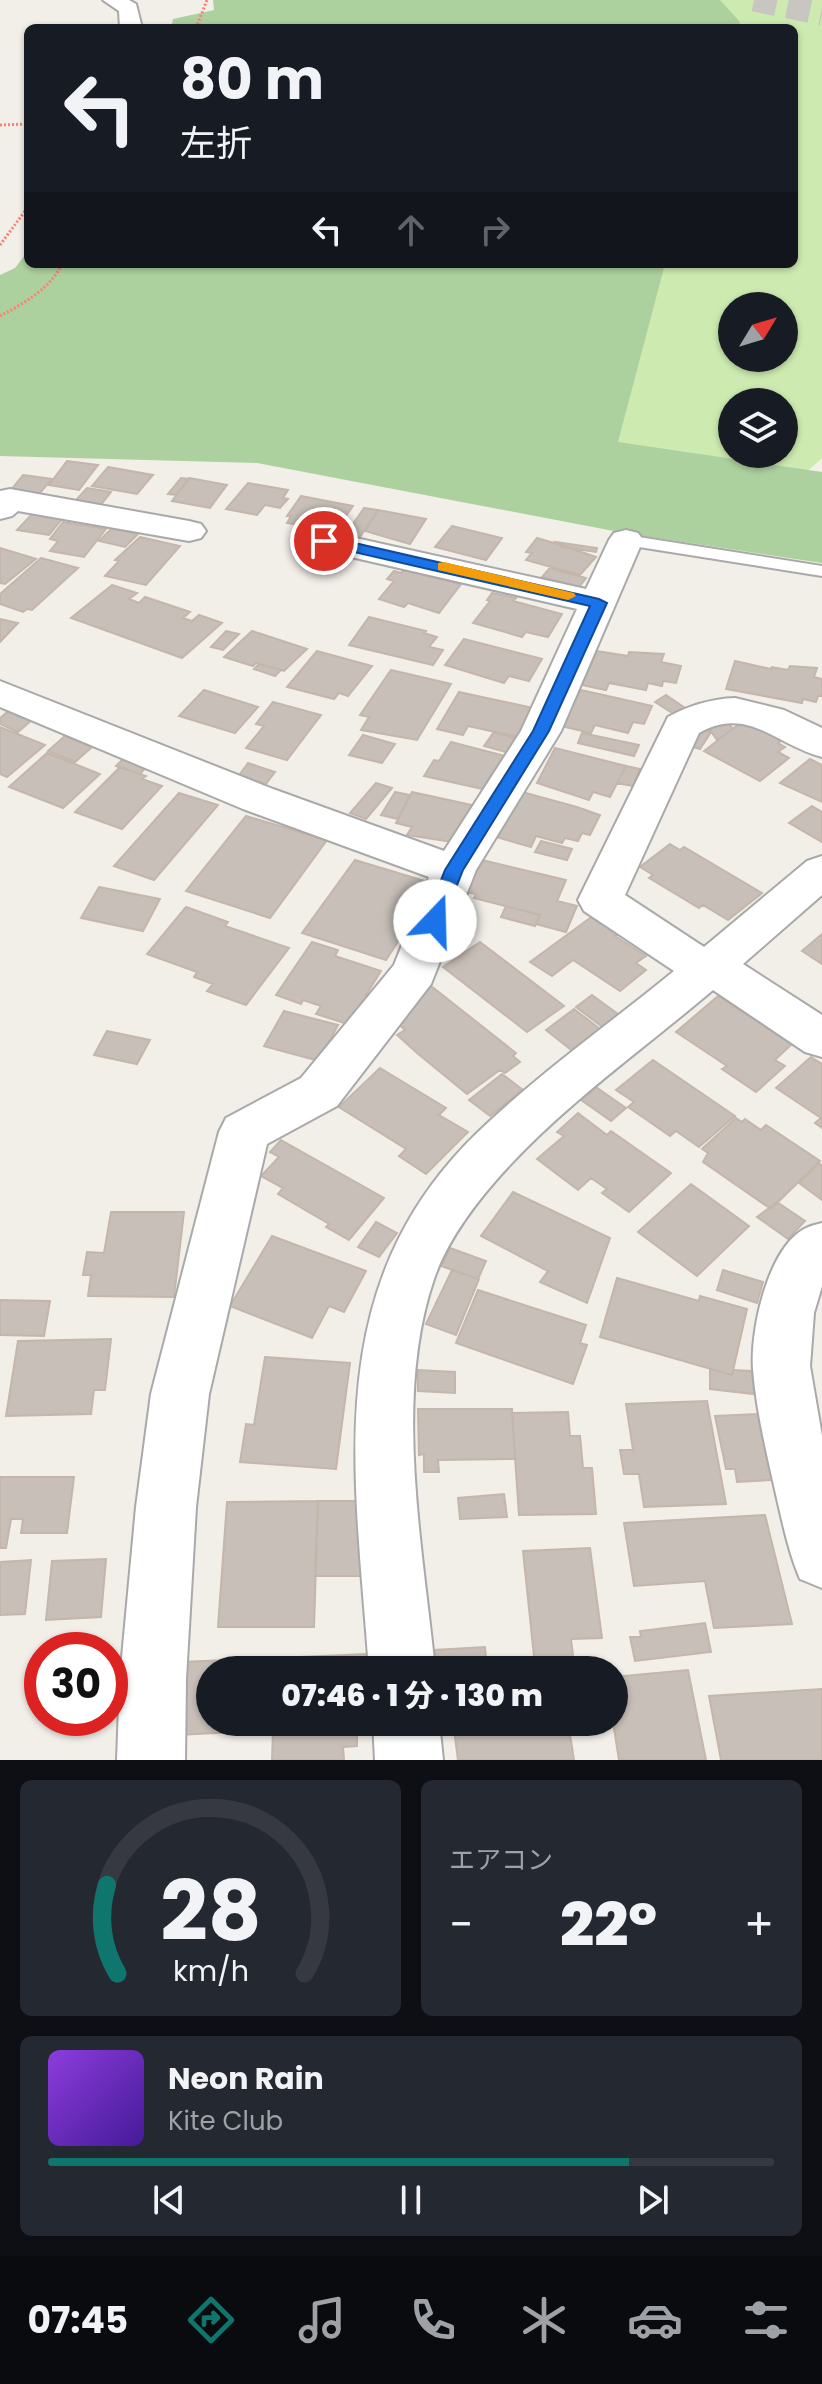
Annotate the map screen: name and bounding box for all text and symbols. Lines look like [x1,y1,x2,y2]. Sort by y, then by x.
text: 80 m [180,40,324,119]
icon: left [48,56,152,160]
text: 左折 [180,118,252,169]
icon: left [305,208,349,252]
icon: ahead [389,208,433,252]
icon: right [473,208,517,252]
north arrow [718,292,798,372]
map controls [718,292,798,468]
button: layers [718,388,798,468]
pin [290,507,358,575]
icon: arrive [302,519,346,563]
position arrow [393,879,477,963]
speed limit sign: 30 [24,1632,128,1736]
text: 07:46 · 1 分 · 130 m [281,1674,543,1717]
text: エアコン [449,1842,553,1878]
text: 28 [160,1853,261,1969]
text: 22° [560,1883,657,1967]
text: − [449,1894,473,1955]
text: + [744,1894,774,1955]
text: km/h [172,1951,249,1991]
text: Neon Rain [168,2057,324,2100]
text: Kite Club [168,2103,283,2139]
icon: previous [147,2178,191,2222]
icon: pause [389,2178,433,2222]
icon: next [631,2178,675,2222]
icon: directions [183,2292,239,2348]
icon: music [294,2292,350,2348]
icon: phone [405,2292,461,2348]
icon: climate [516,2292,572,2348]
icon: car [627,2292,683,2348]
icon: filters [738,2292,794,2348]
text: 07:45 [28,2295,128,2346]

